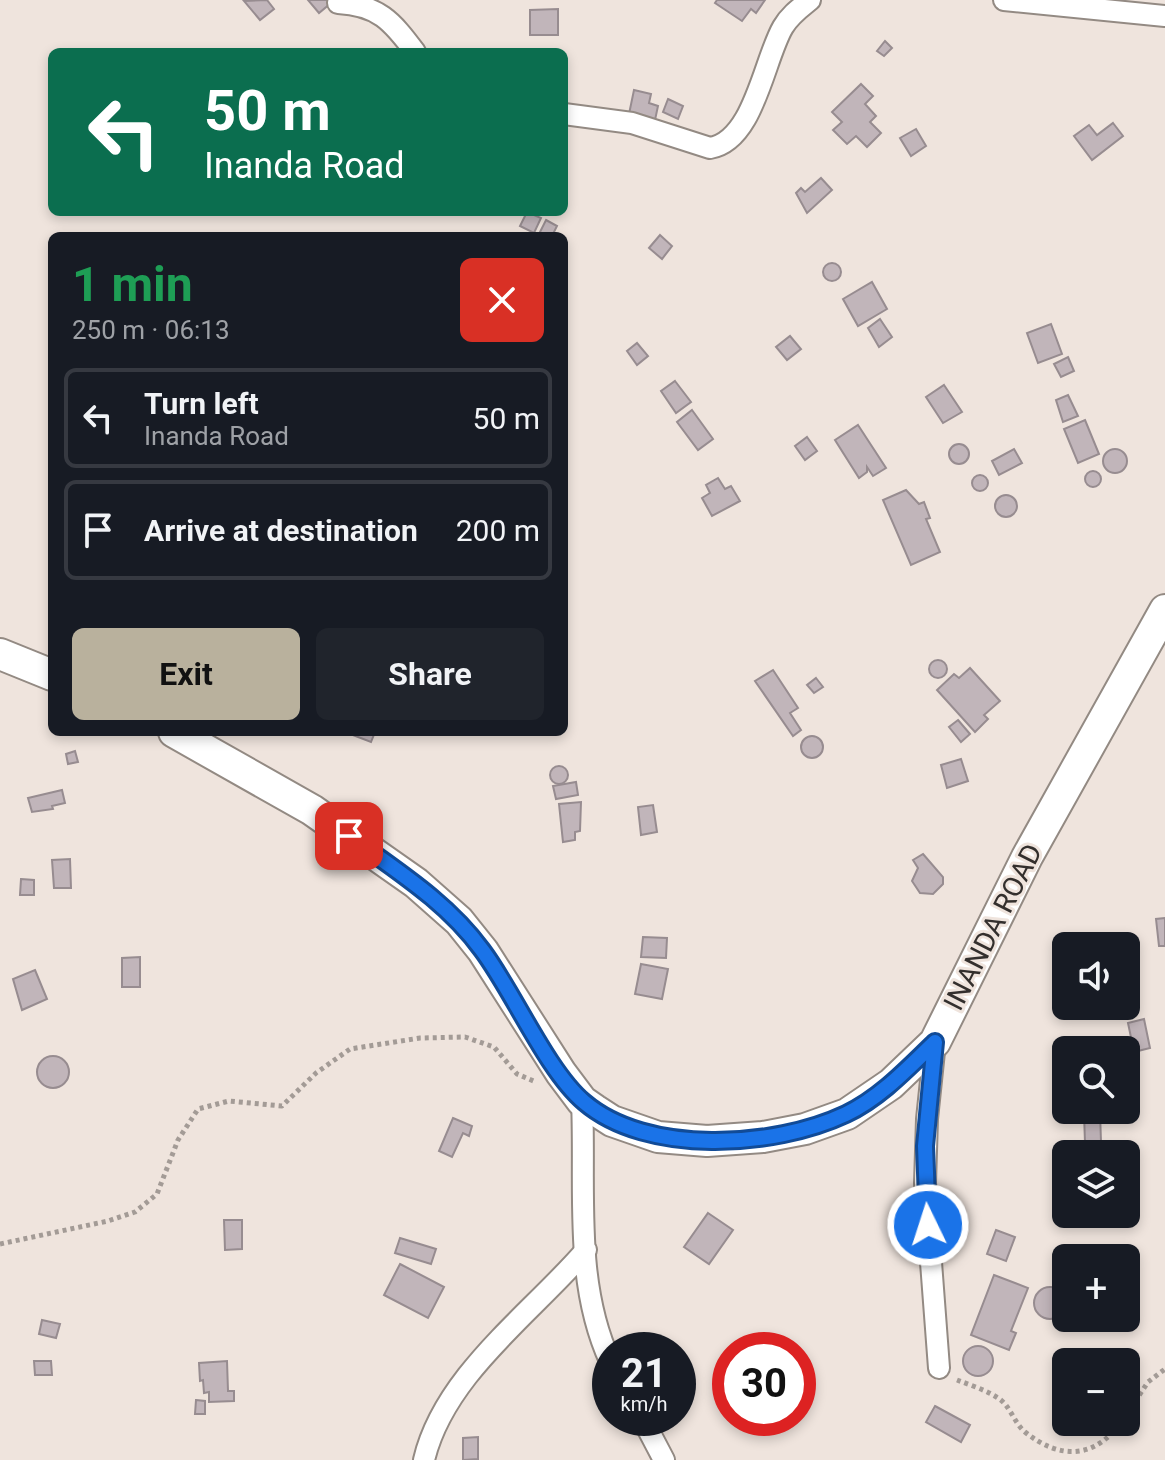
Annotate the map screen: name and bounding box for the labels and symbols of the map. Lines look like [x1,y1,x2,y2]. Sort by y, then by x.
pin [315,802,383,870]
street label: INANDA ROAD [937,838,1049,1016]
position arrow [886,1183,970,1267]
speed limit sign: 30 [712,1332,816,1436]

